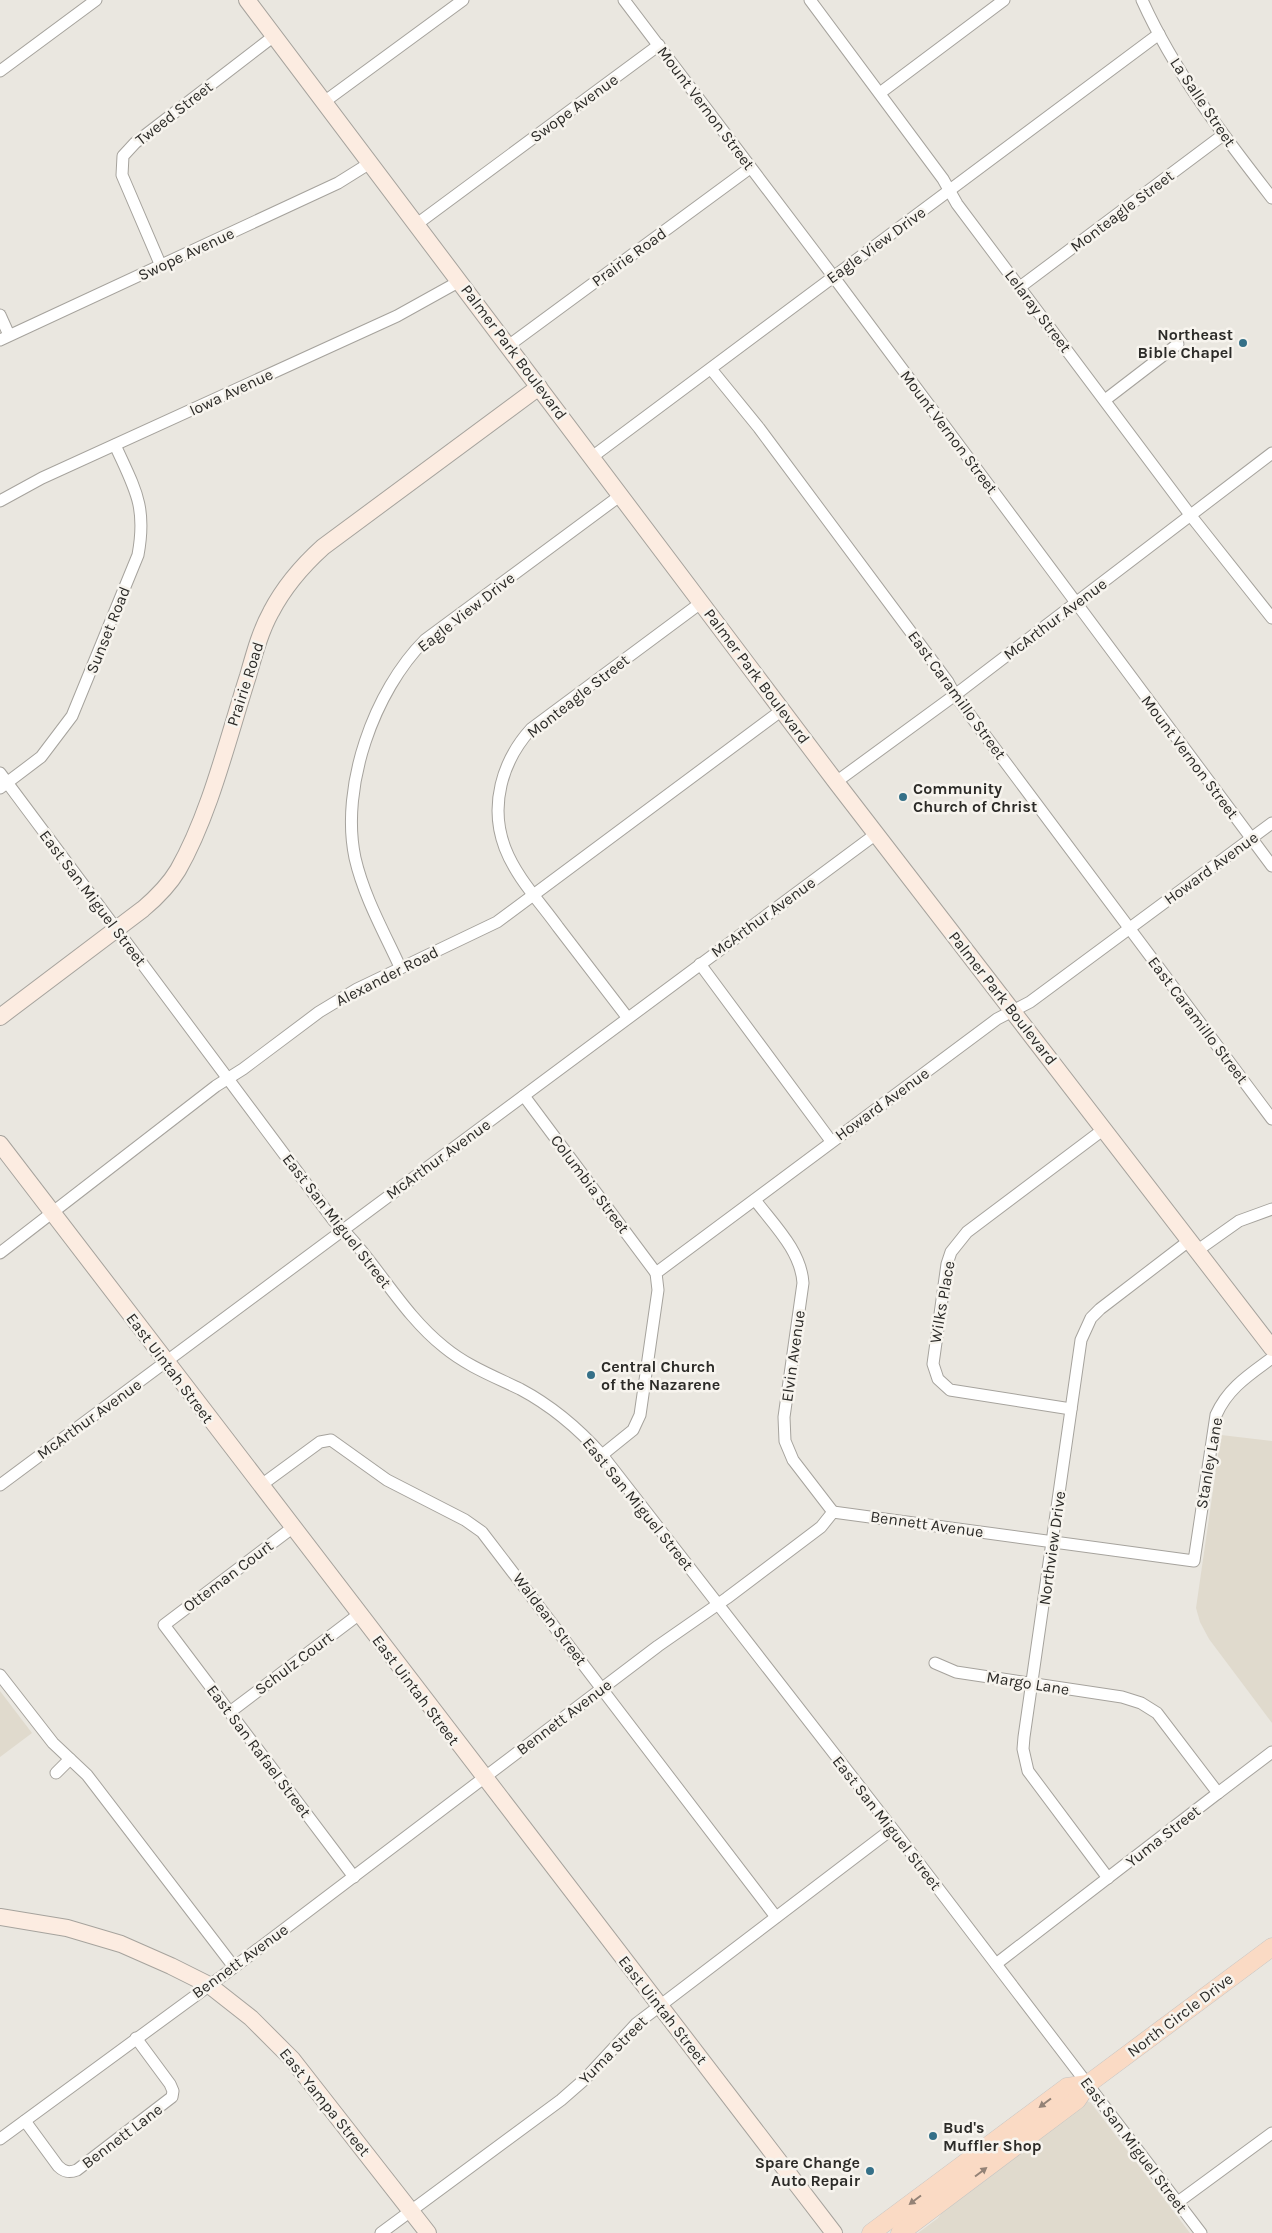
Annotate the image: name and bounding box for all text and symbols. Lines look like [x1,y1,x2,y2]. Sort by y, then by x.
street label: Mount Vernon Street [653,42,759,174]
street label: La Salle Street [1166,54,1240,150]
street label: Swope Avenue [526,70,622,146]
street label: Tweed Street [132,77,216,149]
street label: Monteagle Street [1067,166,1177,256]
street label: Eagle View Drive [823,203,929,287]
street label: Swope Avenue [135,223,237,285]
street label: Prairie Road [588,224,670,290]
street label: Lelaray Street [1001,266,1075,356]
street label: Palmer Park Boulevard [457,281,571,423]
place label: Northeast Bible Chapel [1138,325,1233,362]
marker: Northeast Bible Chapel [1237,337,1249,349]
street label: Iowa Avenue [186,364,276,420]
street label: Mount Vernon Street [896,366,1002,498]
street label: Eagle View Drive [414,568,518,656]
street label: McArthur Avenue [1000,574,1110,664]
street label: Sunset Road [82,584,134,676]
street label: Palmer Park Boulevard [700,605,814,747]
street label: East Caramillo Street [904,627,1010,763]
street label: Prairie Road [222,639,268,729]
street label: Monteagle Street [523,650,633,742]
street label: Mount Vernon Street [1137,691,1243,823]
place label: Community Church of Christ [913,779,1037,816]
marker: Community Church of Christ [897,791,909,803]
street label: East San Miguel Street [36,826,150,970]
street label: Howard Avenue [1160,828,1262,908]
street label: McArthur Avenue [707,873,819,961]
street label: Palmer Park Boulevard [945,927,1061,1069]
street label: Alexander Road [332,942,442,1010]
street label: East Caramillo Street [1144,953,1252,1087]
street label: Howard Avenue [831,1064,933,1144]
street label: McArthur Avenue [382,1115,494,1203]
street label: Columbia Street [547,1131,633,1237]
street label: East San Miguel Street [279,1150,395,1292]
street label: Wilks Place [925,1259,959,1345]
street label: East Uintah Street [122,1309,218,1427]
street label: Elvin Avenue [777,1309,809,1403]
place label: Central Church of the Nazarene [601,1357,720,1394]
marker: Central Church of the Nazarene [585,1369,597,1381]
street label: McArthur Avenue [33,1375,145,1463]
street label: Stanley Lane [1192,1416,1226,1510]
street label: East San Miguel Street [579,1434,697,1574]
street label: Northview Drive [1035,1490,1069,1606]
street label: Bennett Avenue [869,1507,985,1541]
street label: Otteman Court [179,1536,277,1616]
street label: Waldean Street [509,1569,591,1669]
street label: Schulz Court [251,1627,337,1699]
street label: East Uintah Street [368,1631,464,1749]
street label: Margo Lane [985,1667,1071,1699]
street label: Bennett Avenue [513,1675,615,1759]
street label: East San Rafael Street [203,1681,315,1821]
street label: East San Miguel Street [829,1752,945,1894]
street label: Yuma Street [1122,1801,1204,1871]
street label: Bennett Avenue [188,1920,292,2002]
street label: East Uintah Street [615,1952,711,2068]
street label: North Circle Drive [1123,1969,1237,2061]
street label: Yuma Street [575,2012,651,2088]
street label: East Yampa Street [276,2044,374,2160]
street label: East San Miguel Street [1077,2073,1191,2217]
one-way arrow [1039,2097,1052,2108]
street label: Bennett Lane [78,2100,166,2172]
place label: Bud's Muffler Shop [943,2118,1042,2155]
marker: Bud's Muffler Shop [927,2130,939,2142]
place label: Spare Change Auto Repair [755,2153,861,2190]
marker: Spare Change Auto Repair [864,2165,876,2177]
one-way arrow [974,2167,987,2178]
one-way arrow [908,2195,922,2205]

